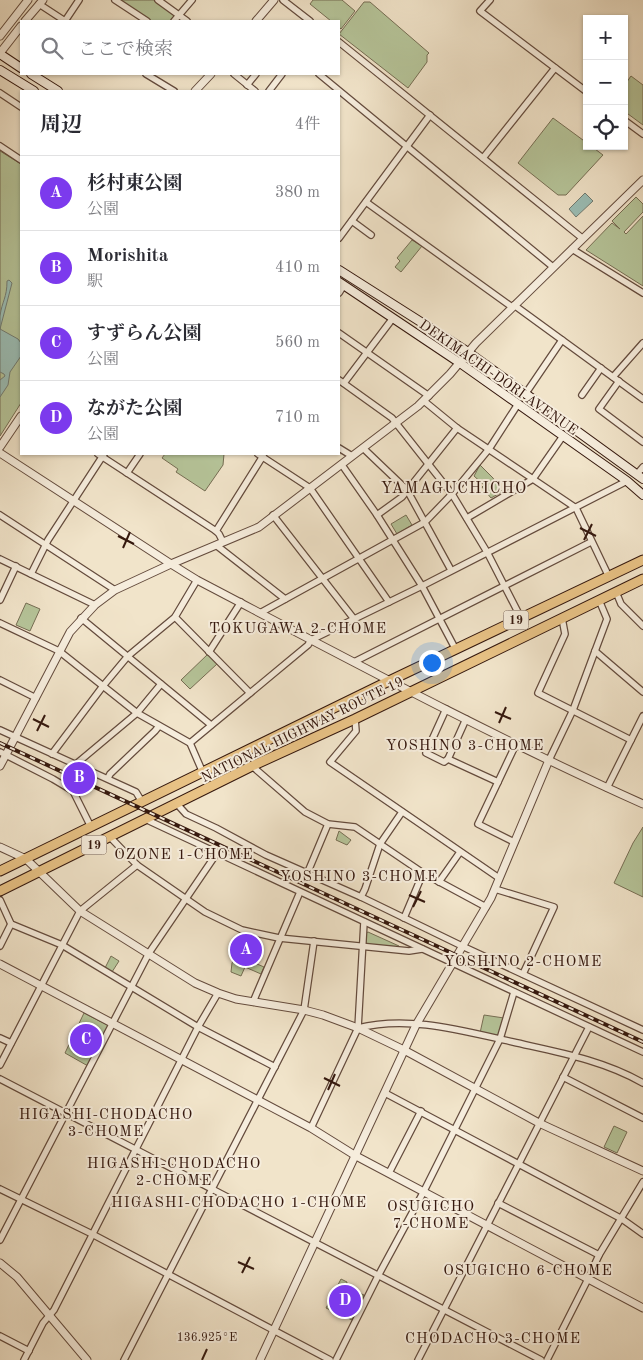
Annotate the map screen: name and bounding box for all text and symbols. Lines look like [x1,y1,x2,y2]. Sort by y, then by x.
map controls [583,15,628,150]
button: + [583,15,628,60]
search box [20,20,340,75]
icon: search [38,34,66,62]
text: ここで検索 [78,41,173,60]
button: − [583,60,628,105]
button: locate [583,105,628,150]
text: 周辺 [40,115,82,136]
text: 4件 [295,117,320,133]
text: 杉村東公園 [87,175,182,194]
text: A [50,185,62,201]
text: 380 m [275,185,320,201]
text: 公園 [87,202,119,218]
text: Morishita [87,247,168,266]
text: B [50,260,62,276]
text: 410 m [275,260,320,276]
text: 駅 [87,274,103,290]
street label: DEKIMACHI-DŌRI AVENUE [417,316,581,438]
text: すずらん公園 [87,325,201,344]
text: C [51,335,61,351]
text: 560 m [275,335,320,351]
text: 公園 [87,352,119,368]
text: ながた公園 [87,400,182,419]
text: D [50,410,62,426]
text: 710 m [275,410,320,426]
text: 公園 [87,427,119,443]
district label: YAMAGUCHICHO [381,481,527,497]
road number: 19 [504,610,528,630]
district label: TOKUGAWA 2-CHOME [209,622,387,637]
your location [419,650,445,676]
street label: NATIONAL HIGHWAY ROUTE 19 [199,675,406,785]
district label: YOSHINO 3-CHOME [386,739,544,754]
pin: B [63,759,95,797]
road number: 19 [82,836,106,854]
district label: OZONE 1-CHOME [114,848,254,863]
district label: YOSHINO 3-CHOME [280,870,438,885]
pin: A [230,931,262,969]
district label: YOSHINO 2-CHOME [444,955,602,970]
pin: C [70,1021,102,1059]
district label: HIGASHI-CHODACHO 3-CHOME [19,1108,193,1140]
district label: HIGASHI-CHODACHO 2-CHOME [87,1157,261,1189]
district label: HIGASHI-CHODACHO 1-CHOME [111,1196,367,1211]
district label: OSUGICHO 7-CHOME [387,1200,475,1232]
district label: OSUGICHO 6-CHOME [443,1264,613,1279]
pin: D [329,1282,361,1320]
text: 136.925°E [177,1331,237,1344]
district label: CHODACHO 3-CHOME [405,1332,581,1347]

